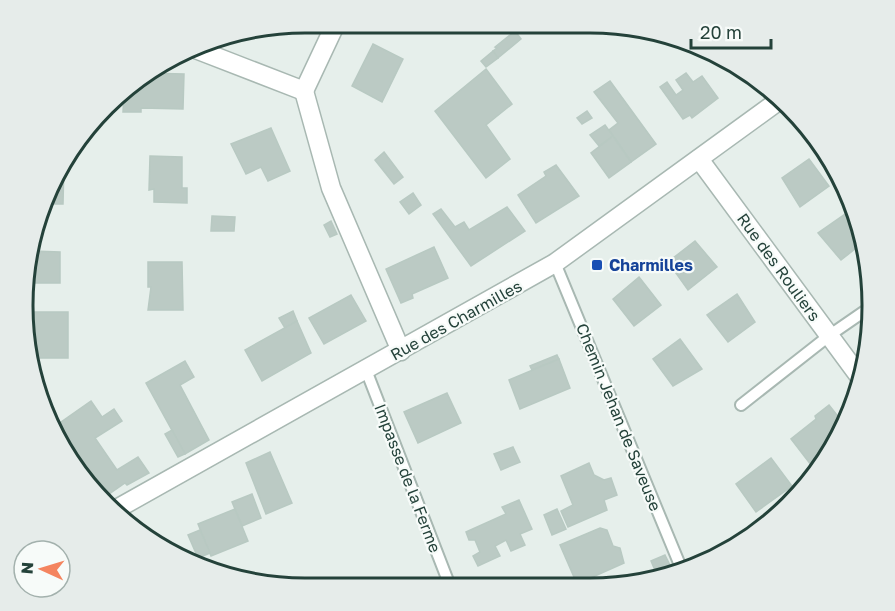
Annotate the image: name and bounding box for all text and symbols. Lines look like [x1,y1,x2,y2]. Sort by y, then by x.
scale bar [691,12,770,50]
text: 20 m [700,21,742,43]
street label: Rue des Rouliers [733,209,825,325]
place label: Charmilles [609,255,693,275]
marker: Charmilles [590,258,604,272]
street label: Rue des Charmilles [387,276,525,364]
street label: Chemin Jehan de Saveuse [572,320,666,514]
street label: Impasse de la Ferme [370,401,446,555]
north arrow [12,539,72,599]
text: N [17,561,37,575]

